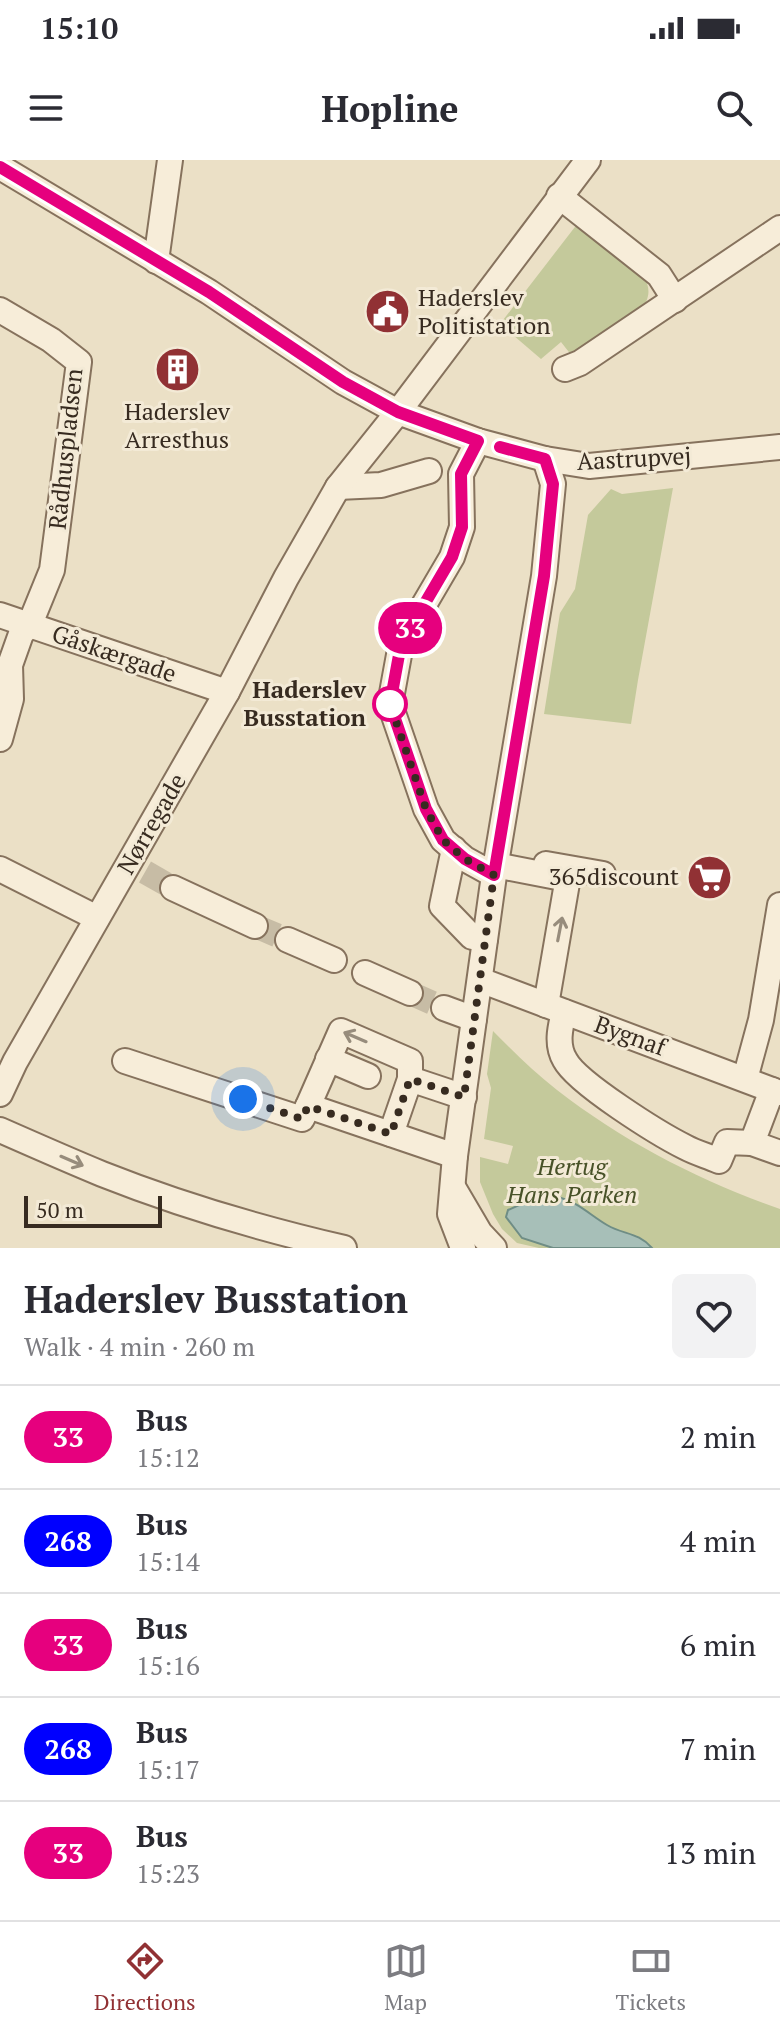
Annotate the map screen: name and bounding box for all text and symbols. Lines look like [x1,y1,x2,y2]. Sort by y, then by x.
text: 15:10 [40,8,118,48]
text: Hopline [321,85,459,132]
icon: menu [24,86,68,130]
icon: search [712,86,756,130]
place label: Haderslev Politistation [418,281,551,341]
public building icon: Haderslev Politistation [363,288,411,336]
building icon: Haderslev Arresthus [153,346,201,394]
street label: Rådhuspladsen [41,367,89,531]
place label: Haderslev Arresthus [124,395,231,455]
street label: Aastrupvej [576,439,692,477]
line badge: 33 [374,602,446,654]
text: 33 [394,609,426,646]
street label: Gåskærgade [48,617,181,689]
place label: Haderslev Busstation [244,673,367,733]
marker: Haderslev Busstation [373,687,407,721]
street label: Nørregade [109,767,193,880]
supermarket icon: 365discount [686,853,734,901]
place label: 365discount [549,860,679,892]
one-way arrow [554,917,569,942]
street label: Bygnaf [590,1007,672,1063]
one-way arrow [343,1028,368,1043]
your location [223,1079,263,1119]
park label: Hertug Hans Parken [506,1150,637,1210]
one-way arrow [59,1154,83,1169]
scale bar [24,1192,162,1228]
text: 50 m [36,1195,84,1224]
text: Haderslev Busstation [24,1274,408,1324]
button: heart [672,1274,756,1358]
text: Walk · 4 min · 260 m [24,1329,255,1363]
text: Bus [136,1400,188,1440]
text: 2 min [680,1417,756,1457]
text: 33 [52,1418,84,1455]
text: 15:12 [136,1440,200,1474]
text: Bus [136,1504,188,1544]
text: 4 min [680,1521,756,1561]
text: 268 [44,1522,92,1559]
text: 15:14 [136,1544,200,1578]
text: Bus [136,1608,188,1648]
text: 6 min [680,1625,756,1665]
text: 33 [52,1626,84,1663]
text: 15:16 [136,1648,200,1682]
text: Bus [136,1712,188,1752]
text: 7 min [680,1729,756,1769]
text: 268 [44,1730,92,1767]
text: 15:17 [136,1752,200,1786]
text: Bus [136,1816,188,1856]
text: 13 min [664,1833,756,1873]
text: 33 [52,1834,84,1871]
text: 15:23 [136,1856,200,1890]
tab: Directions [94,1939,196,2016]
tab: Map [384,1939,428,2016]
tab: Tickets [616,1939,686,2016]

